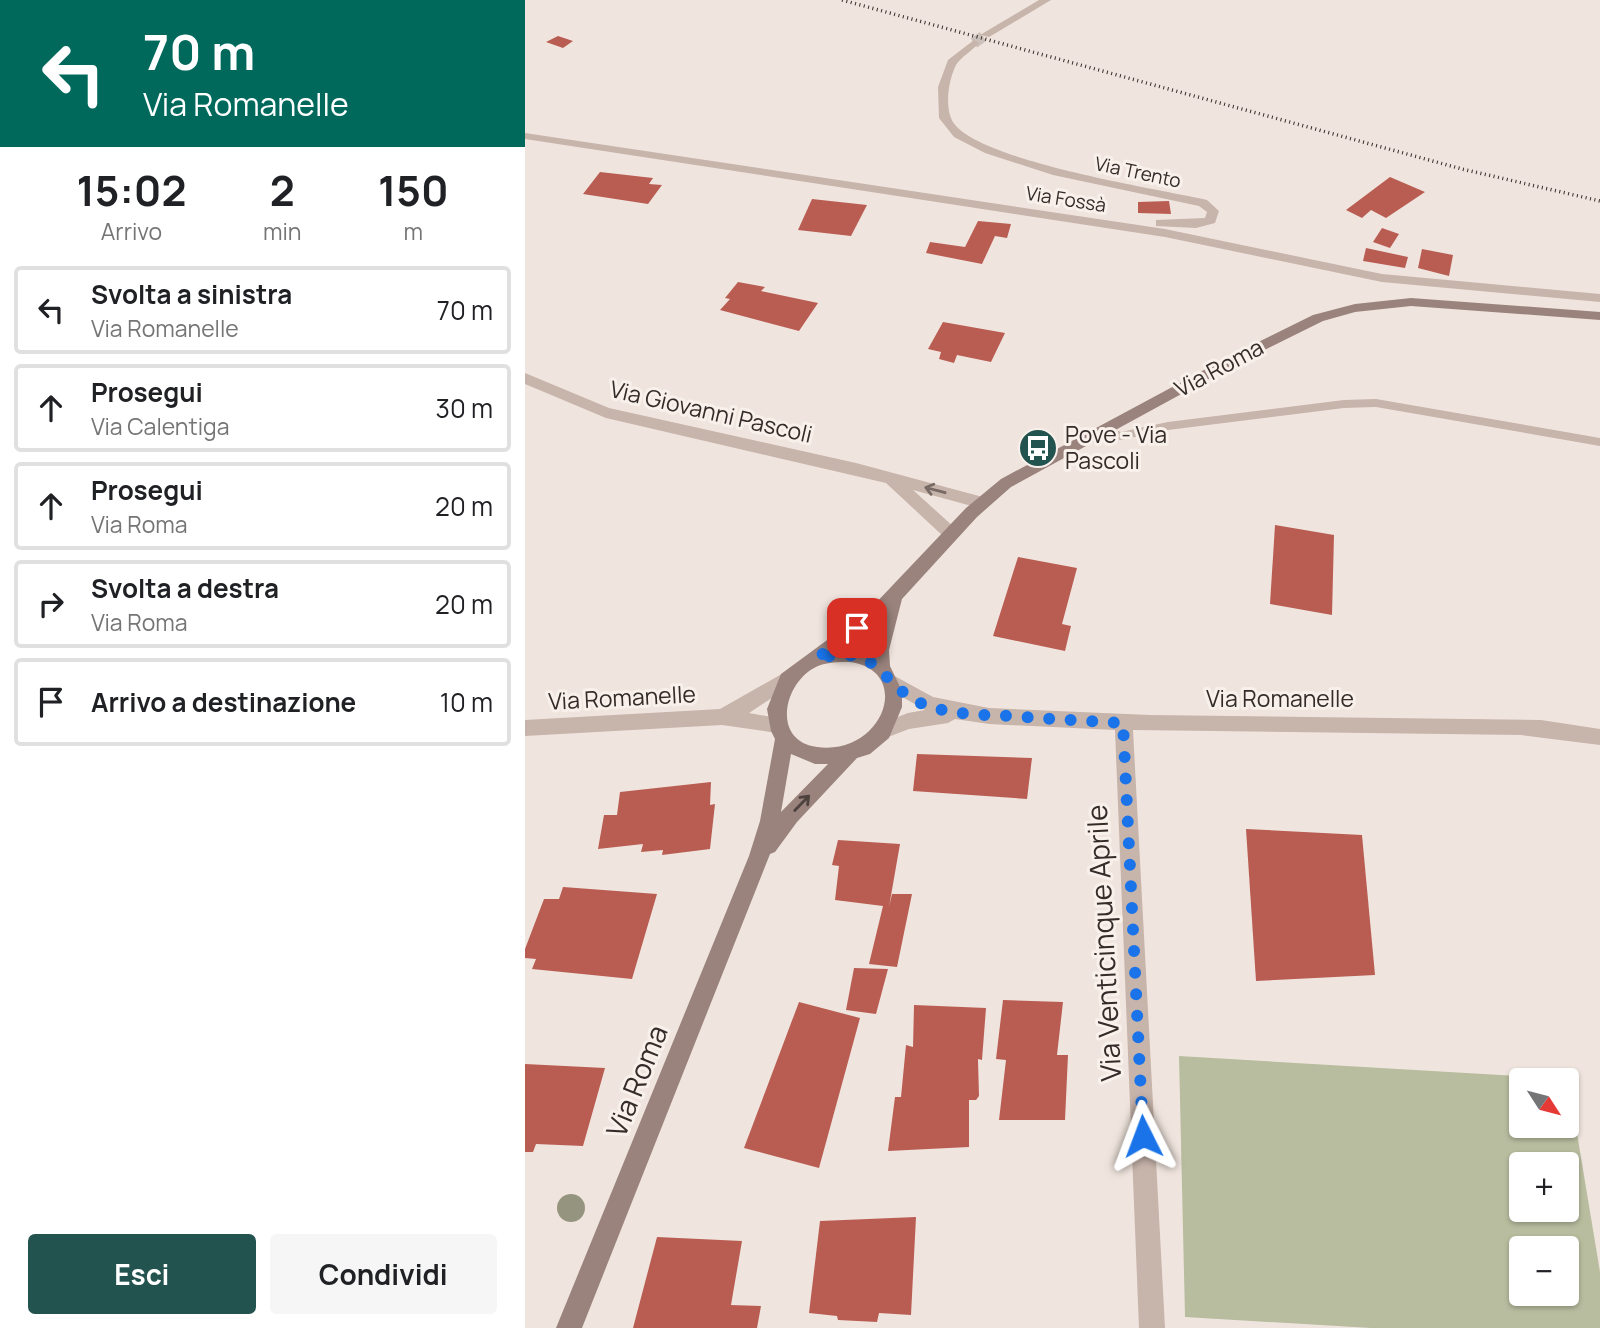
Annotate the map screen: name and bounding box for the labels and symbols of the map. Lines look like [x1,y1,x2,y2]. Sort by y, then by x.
street label: Via Trento [1093,150,1183,194]
street label: Via Fossà [1024,180,1108,218]
street label: Via Roma [1168,330,1269,404]
street label: Via Giovanni Pascoli [607,372,816,450]
place label: Pove - Via Pascoli [1065,418,1167,476]
bus stop icon: Pove - Via Pascoli [1017,427,1059,469]
one-way arrow [924,483,947,496]
pin [827,598,887,658]
street label: Via Romanelle [547,677,697,717]
street label: Via Romanelle [1206,682,1354,714]
one-way arrow [794,795,811,812]
street label: Via Venticinque Aprile [1077,804,1129,1082]
street label: Via Roma [596,1019,676,1142]
north arrow [1509,1068,1579,1138]
position arrow [1106,1099,1180,1173]

